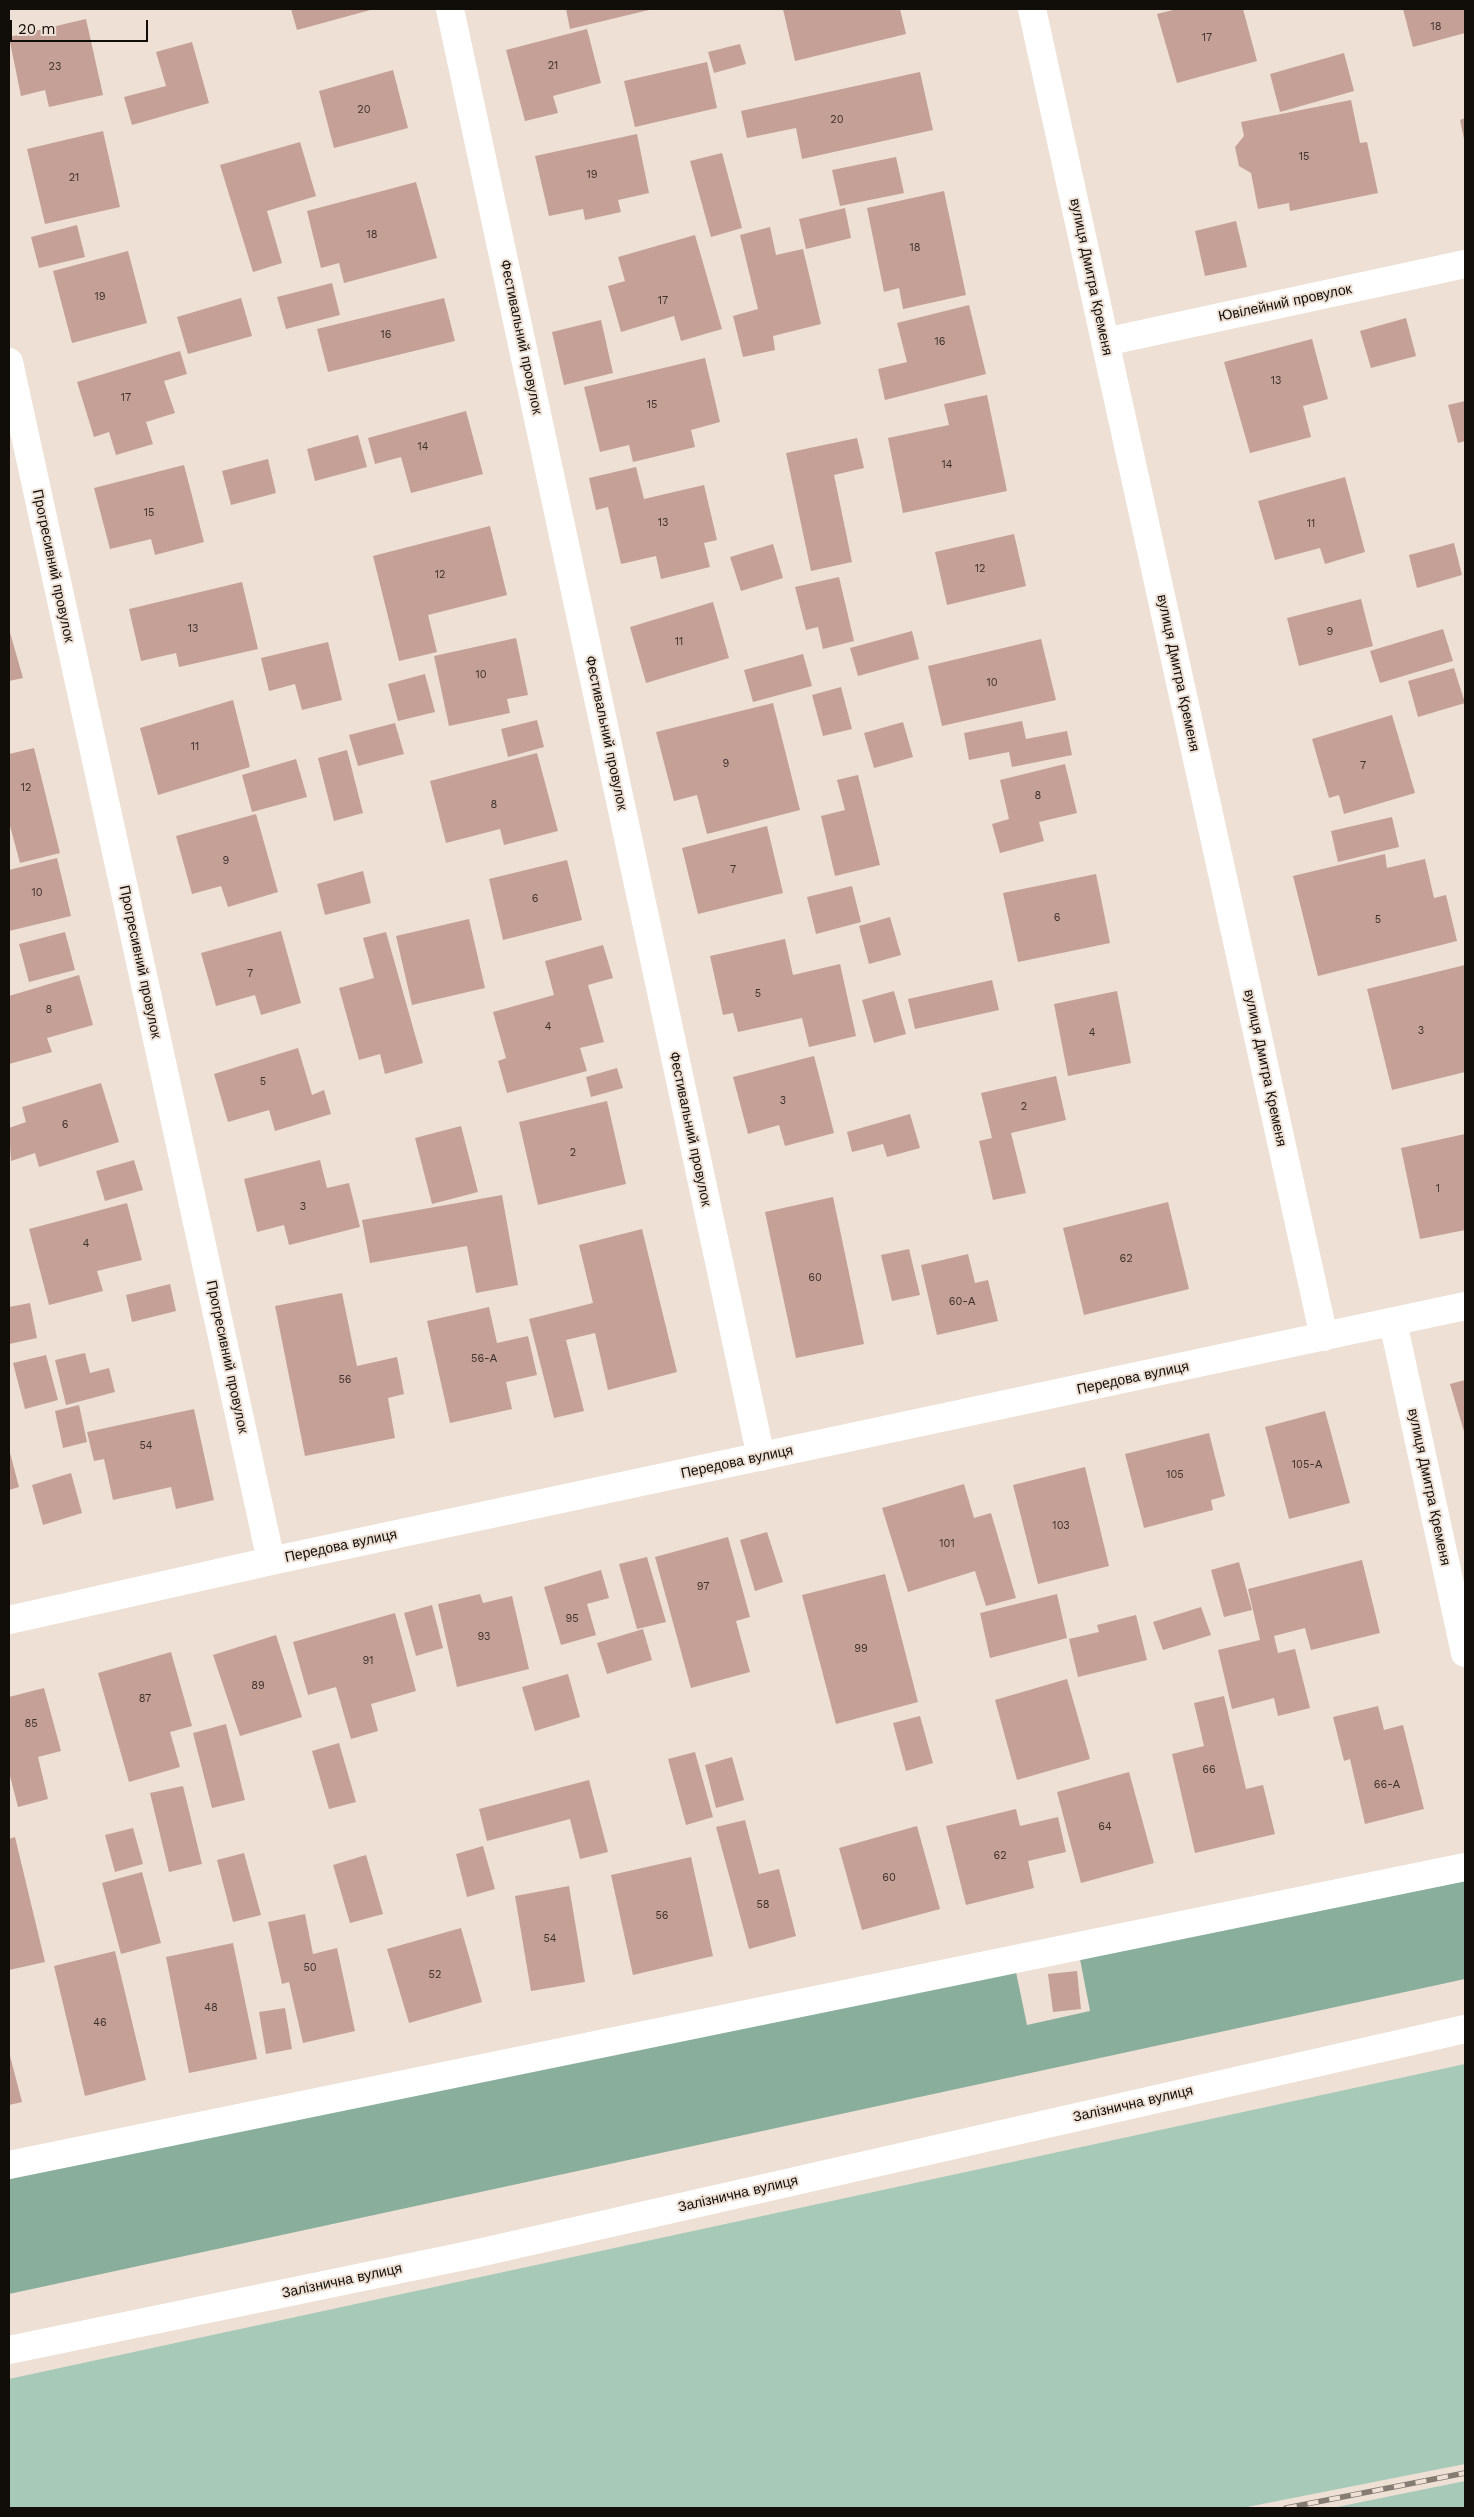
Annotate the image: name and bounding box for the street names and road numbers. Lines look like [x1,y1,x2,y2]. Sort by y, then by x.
street label: вулиця Дмитра Кременя [1066,197,1116,357]
street label: Фестивальний провулок [496,258,546,416]
street label: Ювілейний провулок [1217,281,1353,325]
street label: Прогресивний провулок [29,488,77,644]
street label: вулиця Дмитра Кременя [1153,593,1203,753]
street label: Фестивальний провулок [581,654,631,812]
street label: Прогресивний провулок [116,884,164,1040]
street label: вулиця Дмитра Кременя [1240,988,1290,1148]
street label: Фестивальний провулок [665,1050,715,1208]
street label: Прогресивний провулок [203,1279,251,1435]
street label: Передова вулиця [1075,1358,1191,1398]
street label: вулиця Дмитра Кременя [1404,1407,1454,1567]
street label: Передова вулиця [679,1442,795,1482]
street label: Передова вулиця [283,1526,399,1566]
street label: Залізнична вулиця [1071,2082,1195,2126]
street label: Залізнична вулиця [676,2172,800,2216]
street label: Залізнична вулиця [280,2260,404,2302]

